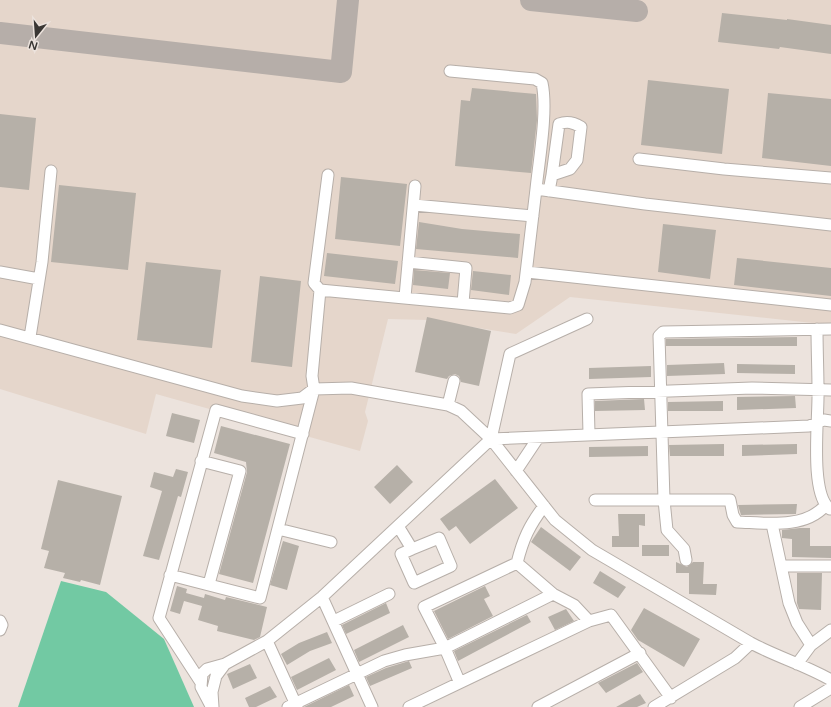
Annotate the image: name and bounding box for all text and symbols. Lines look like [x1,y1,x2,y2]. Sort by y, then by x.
north arrow [16,16,56,56]
text: N [27,38,39,53]

